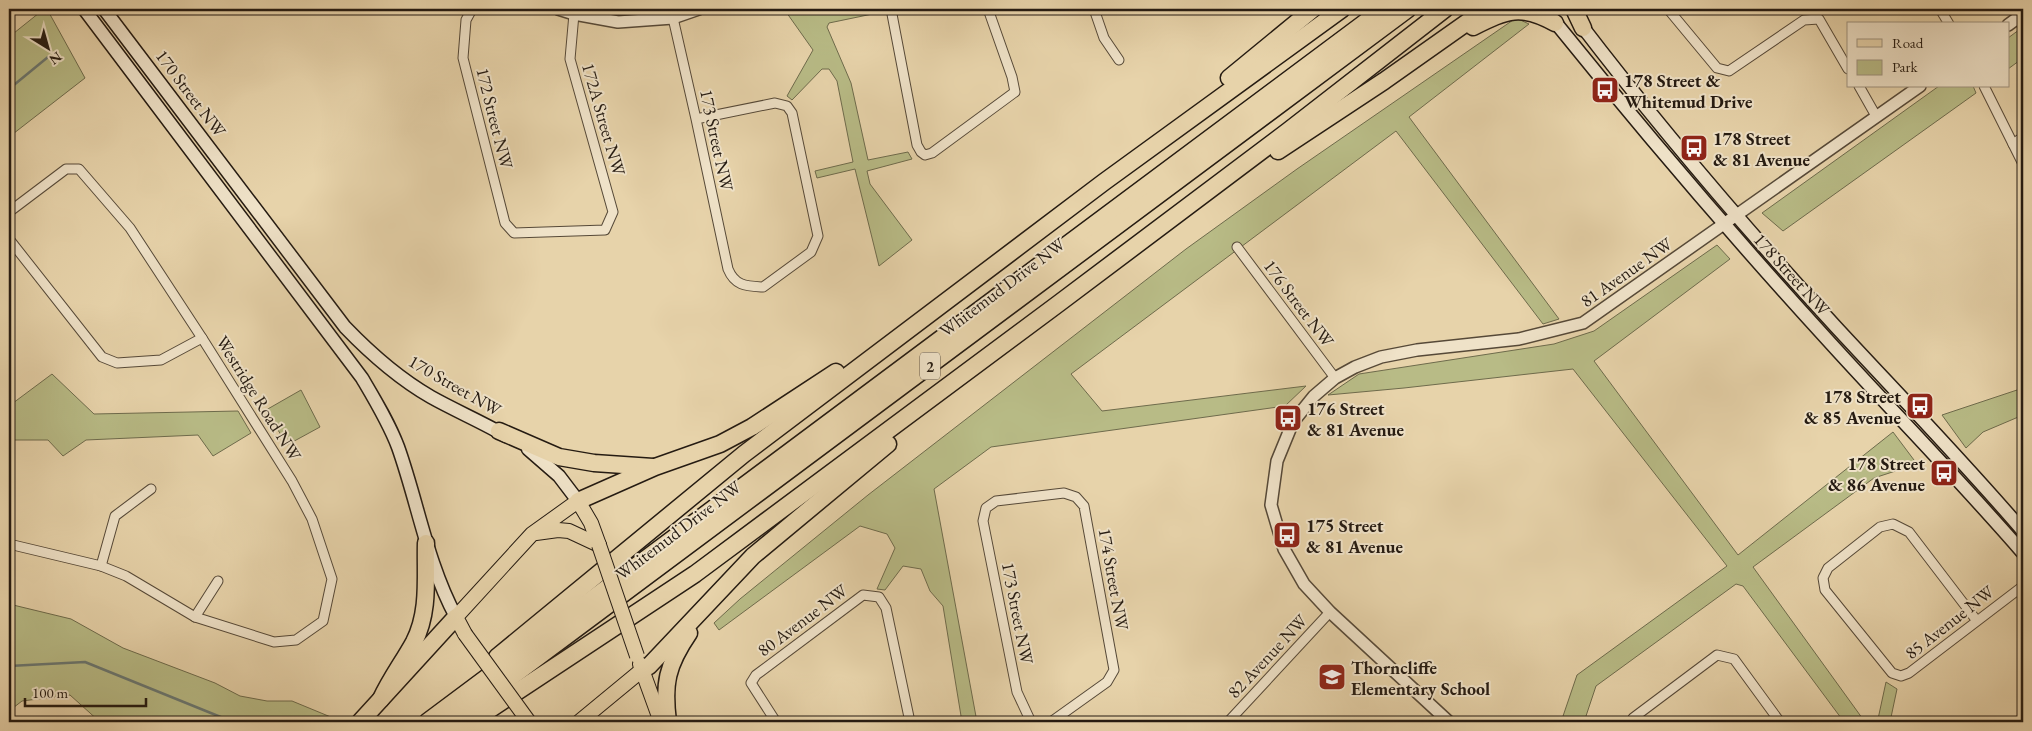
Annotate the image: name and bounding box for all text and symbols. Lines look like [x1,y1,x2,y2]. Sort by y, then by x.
north arrow [22,22,72,72]
legend [1847,22,2010,88]
text: Road [1892,33,1924,52]
street label: 170 Street NW [151,45,232,142]
text: N [45,48,66,69]
text: Park [1892,57,1919,76]
street label: 172A Street NW [577,60,631,178]
street label: 172 Street NW [471,65,519,171]
place label: 178 Street & Whitemud Drive [1624,69,1753,113]
bus stop icon: 178 Street & Whitemud Drive [1590,75,1620,105]
street label: 173 Street NW [695,87,739,193]
place label: 178 Street & 81 Avenue [1713,127,1811,171]
bus stop icon: 178 Street & 81 Avenue [1679,133,1709,163]
street label: 178 Street NW [1749,228,1835,320]
street label: Whitemud Drive NW [934,232,1070,342]
street label: 81 Avenue NW [1576,232,1677,312]
street label: 176 Street NW [1259,255,1340,352]
street label: Westridge Road NW [211,331,307,465]
street label: 170 Street NW [404,349,506,421]
road number: 2 [920,352,940,380]
place label: 178 Street & 85 Avenue [1804,385,1901,429]
bus stop icon: 178 Street & 85 Avenue [1905,391,1935,421]
place label: 176 Street & 81 Avenue [1307,397,1405,441]
bus stop icon: 176 Street & 81 Avenue [1273,403,1303,433]
place label: 178 Street & 86 Avenue [1828,452,1925,496]
bus stop icon: 178 Street & 86 Avenue [1929,458,1959,488]
street label: Whitemud Drive NW [610,475,746,585]
place label: 175 Street & 81 Avenue [1306,514,1404,558]
bus stop icon: 175 Street & 81 Avenue [1272,520,1302,550]
street label: 174 Street NW [1094,526,1134,632]
street label: 173 Street NW [997,560,1039,666]
street label: 80 Avenue NW [752,578,852,661]
street label: 85 Avenue NW [1900,580,1999,664]
street label: 82 Avenue NW [1222,609,1312,703]
place label: Thorncliffe Elementary School [1351,656,1490,700]
school or university icon: Thorncliffe Elementary School [1317,662,1347,692]
scale bar [25,676,146,708]
text: 100 m [32,683,69,702]

